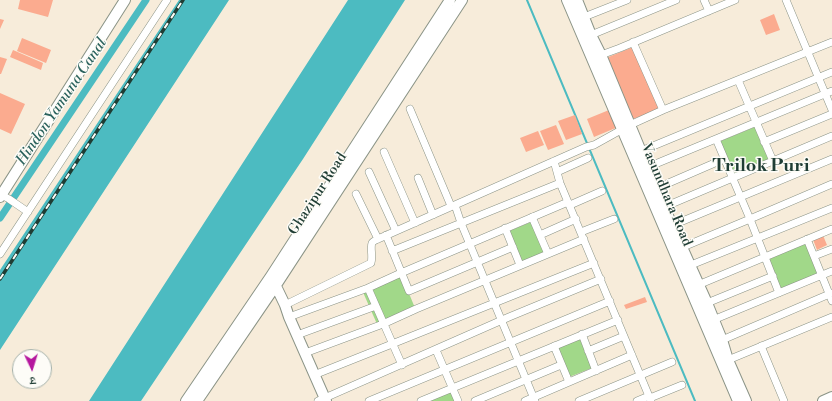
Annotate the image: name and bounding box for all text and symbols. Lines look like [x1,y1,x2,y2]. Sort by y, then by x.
water label: Hindon Yamuna Canal [13,35,111,169]
street label: Vasundhara Road [637,141,695,249]
street label: Ghazipur Road [285,150,351,238]
district label: Trilok Puri [713,156,809,178]
north arrow [12,349,52,389]
text: उ [29,373,36,387]

